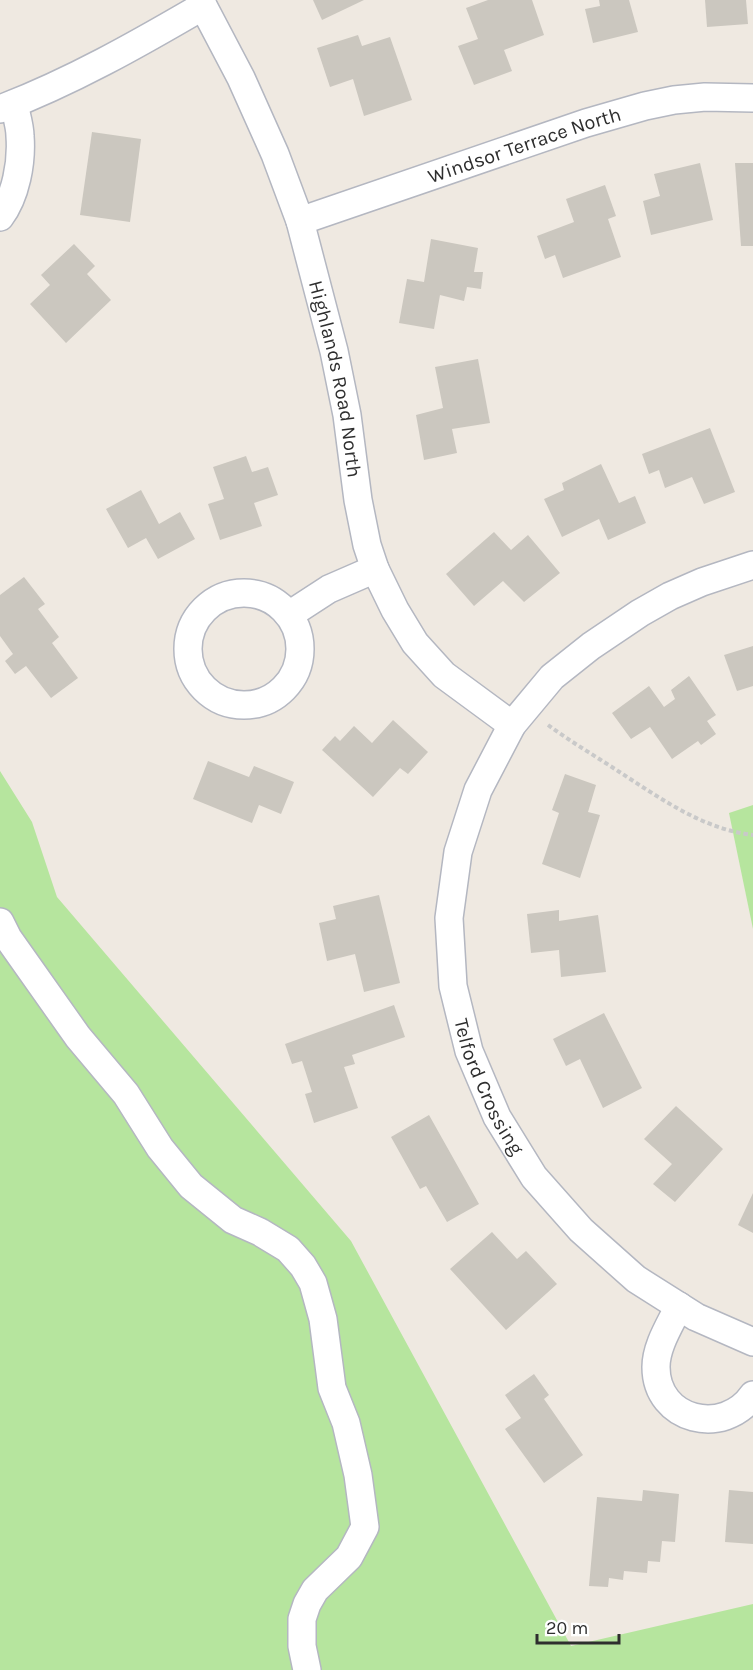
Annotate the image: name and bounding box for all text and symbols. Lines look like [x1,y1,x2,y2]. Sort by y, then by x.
street label: Windsor Terrace North [425,102,624,188]
street label: Highlands Road North [304,278,366,479]
street label: Telford Crossing [450,1016,529,1159]
scale bar [537,1607,620,1645]
text: 20 m [546,1617,588,1639]

